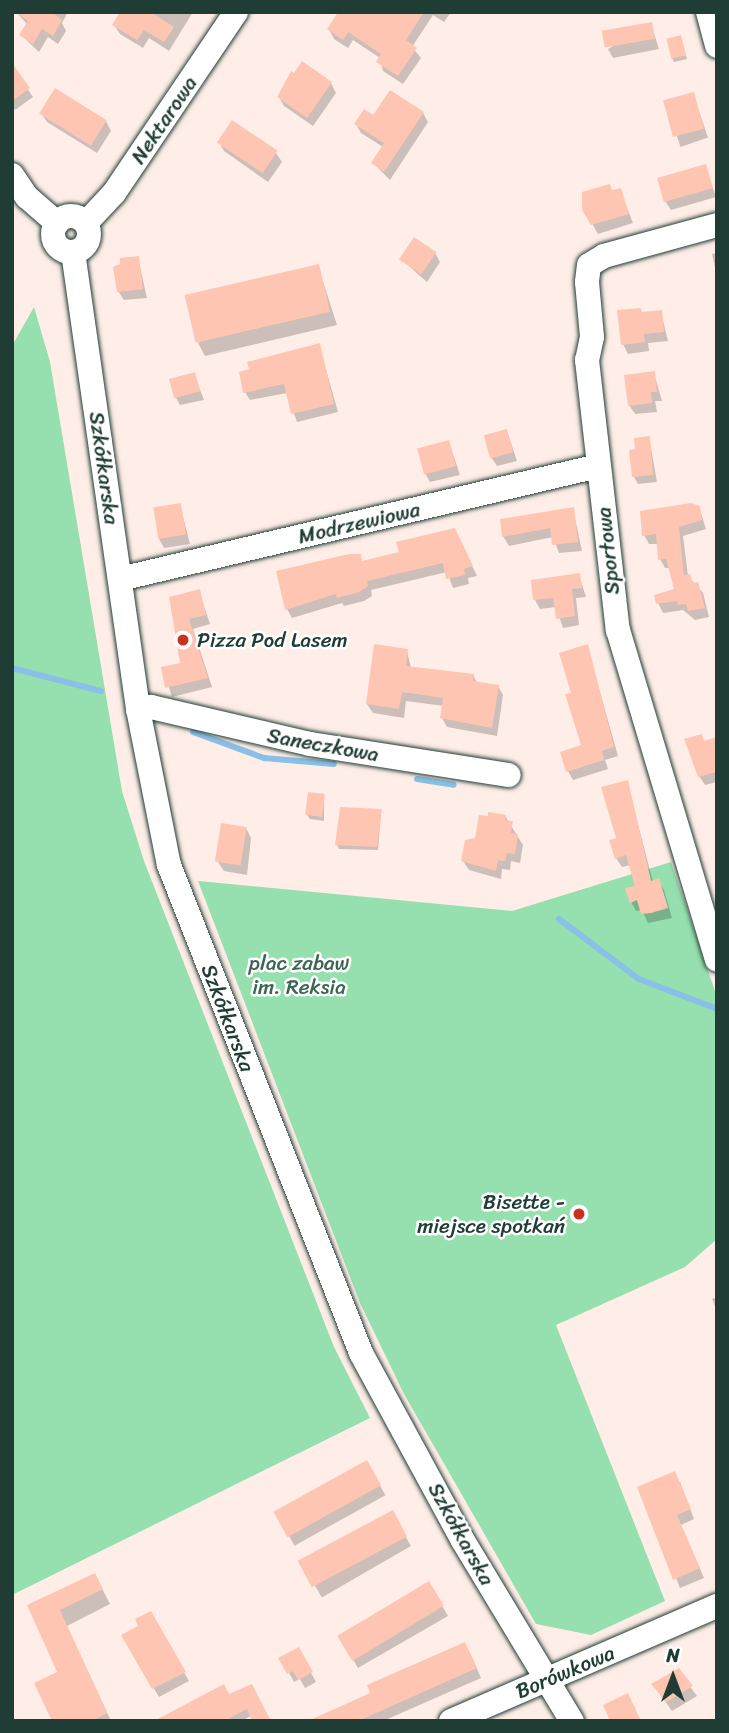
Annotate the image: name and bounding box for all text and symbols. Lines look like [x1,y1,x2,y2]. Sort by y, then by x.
street label: Nektarowa [126,71,202,169]
street label: Szkółkarska [84,410,124,526]
street label: Modrzewiowa [296,497,422,549]
street label: Sportowa [591,506,625,596]
place label: Pizza Pod Lasem [197,627,348,653]
marker: Pizza Pod Lasem [175,632,191,648]
street label: Saneczkowa [265,723,381,767]
park label: plac zabaw im. Reksia [249,950,349,1000]
street label: Szkółkarska [196,961,260,1075]
place label: Bisette - miejsce spotkań [418,1189,565,1239]
marker: Bisette - miejsce spotkań [571,1206,587,1222]
street label: Szkółkarska [422,1478,500,1590]
text: N [666,1639,680,1672]
street label: Borówkowa [512,1640,618,1704]
north arrow [638,1642,708,1712]

